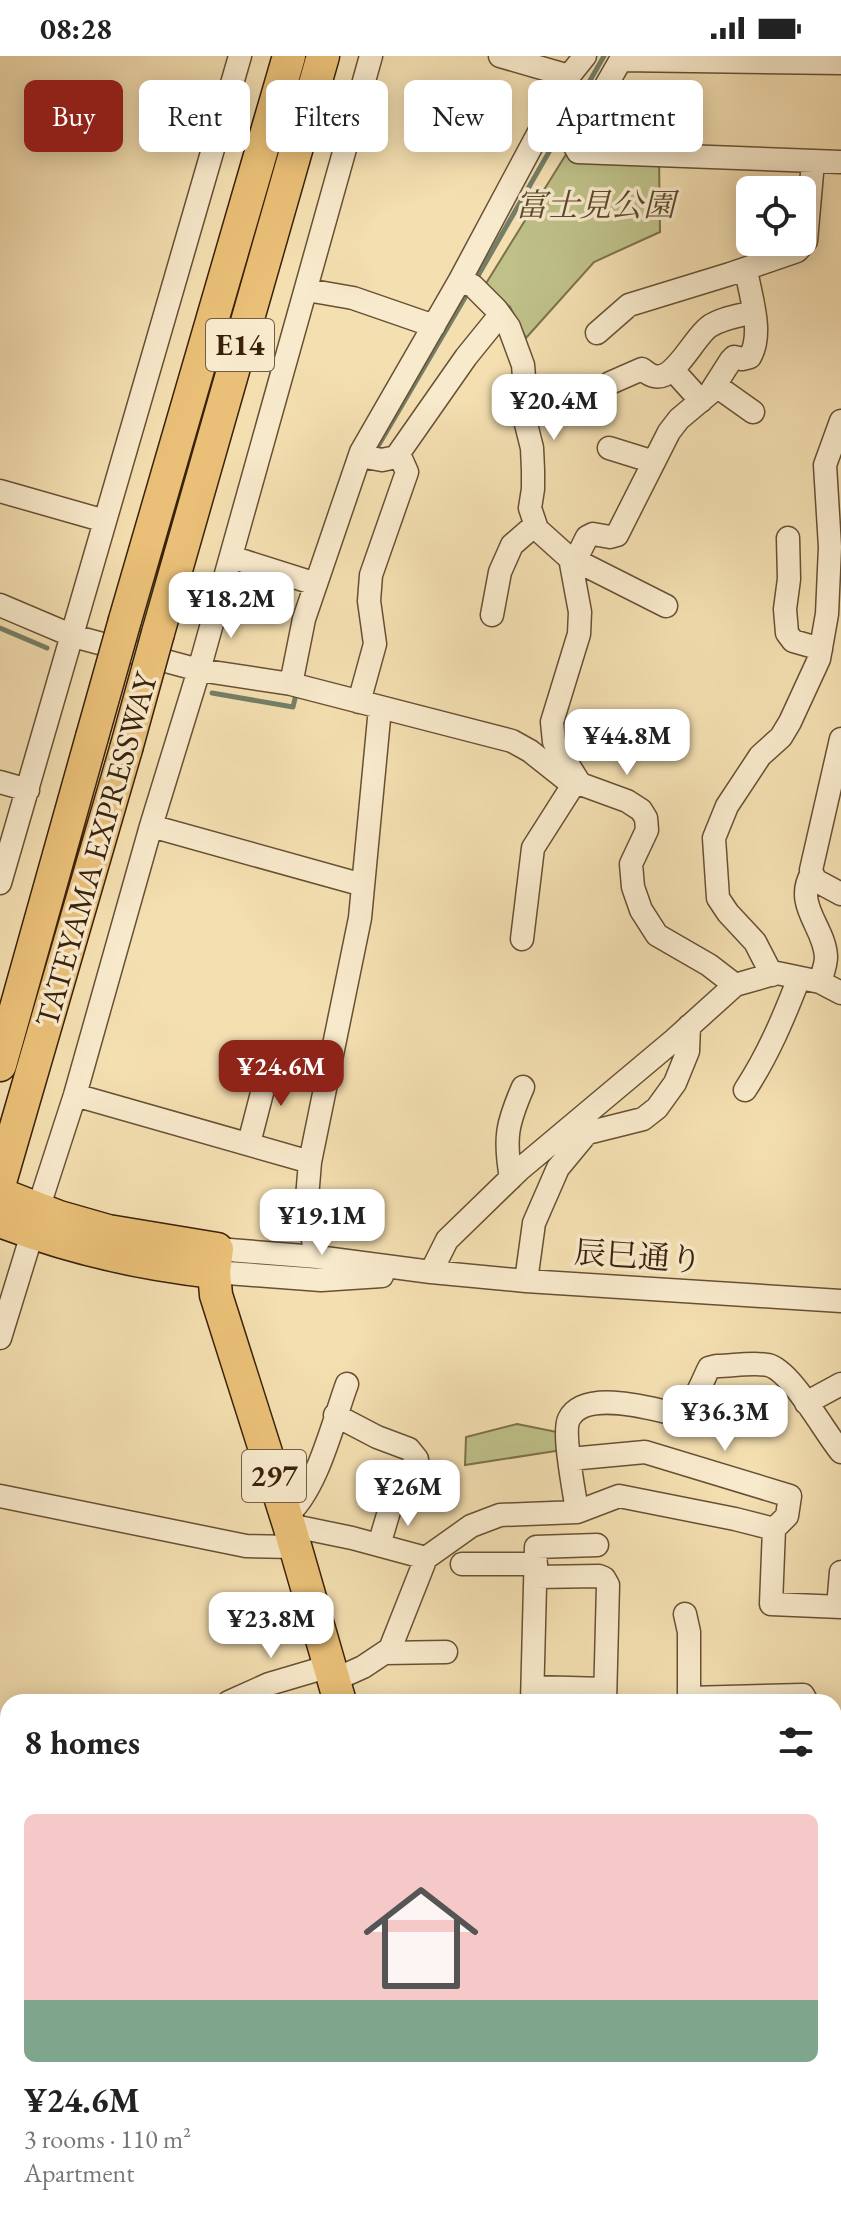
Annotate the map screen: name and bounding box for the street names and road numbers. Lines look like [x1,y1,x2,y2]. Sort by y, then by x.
road number: E14 [206,319,274,371]
street label: TATEYAMA EXPRESSWAY [25,667,167,1032]
street label: 辰巳通り [573,1231,703,1281]
road number: 297 [242,1450,306,1502]

